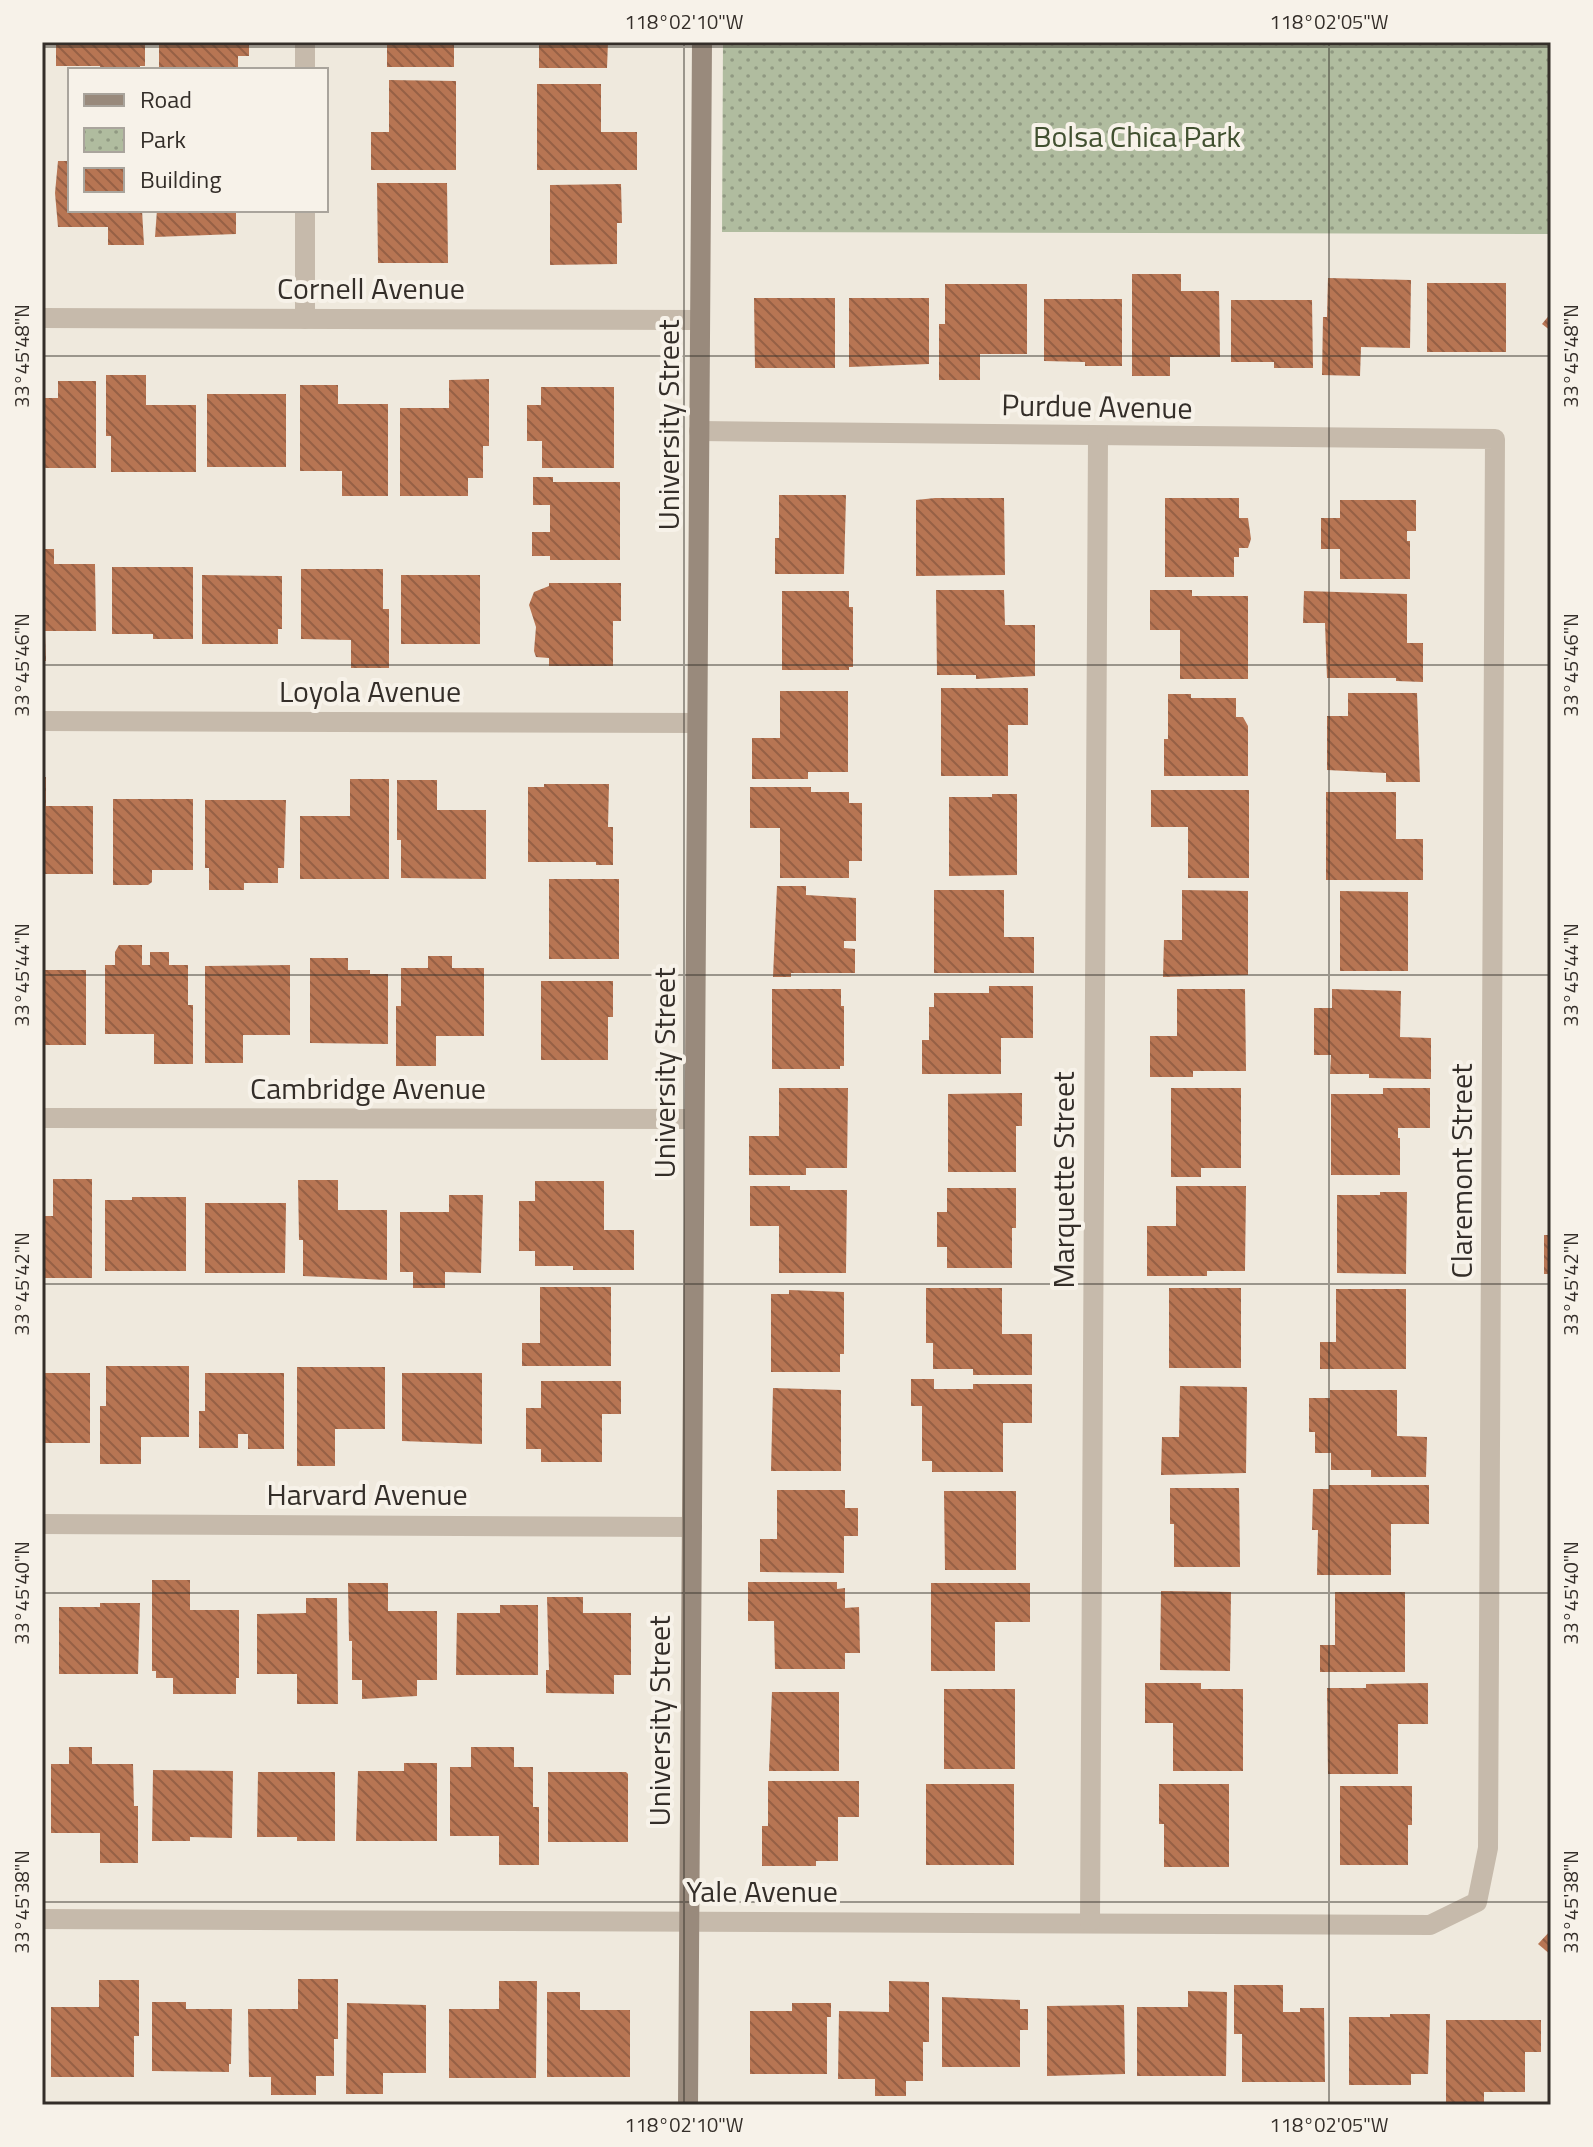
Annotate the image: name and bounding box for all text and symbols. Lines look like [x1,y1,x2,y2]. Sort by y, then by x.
text: 118°02'10"W [625,6,744,37]
text: 118°02'05"W [1270,6,1389,37]
legend [68,68,328,212]
text: Road [140,81,192,117]
park label: Bolsa Chica Park [1033,113,1241,159]
text: Park [140,121,186,157]
text: Building [140,161,222,197]
street label: Cornell Avenue [277,265,465,311]
text: 33°45'48"N [6,304,37,408]
text: 33°45'48"N [1555,304,1586,408]
street label: University Street [645,319,691,531]
street label: Purdue Avenue [1001,381,1193,431]
text: 33°45'46"N [6,613,37,717]
text: 33°45'46"N [1555,613,1586,717]
street label: Loyola Avenue [279,668,461,714]
text: 33°45'44"N [6,923,37,1027]
text: 33°45'44"N [1555,923,1586,1027]
street label: University Street [641,967,687,1179]
street label: Claremont Street [1438,1063,1484,1278]
street label: Cambridge Avenue [250,1065,486,1111]
street label: Marquette Street [1040,1071,1086,1289]
text: 33°45'42"N [6,1232,37,1336]
text: 33°45'42"N [1555,1232,1586,1336]
street label: Harvard Avenue [266,1471,468,1517]
text: 33°45'40"N [6,1541,37,1645]
text: 33°45'40"N [1555,1541,1586,1645]
street label: University Street [636,1615,682,1827]
text: 33°45'38"N [6,1850,37,1954]
text: 33°45'38"N [1555,1850,1586,1954]
street label: Yale Avenue [686,1868,838,1914]
text: 118°02'10"W [625,2109,744,2140]
text: 118°02'05"W [1270,2109,1389,2140]

